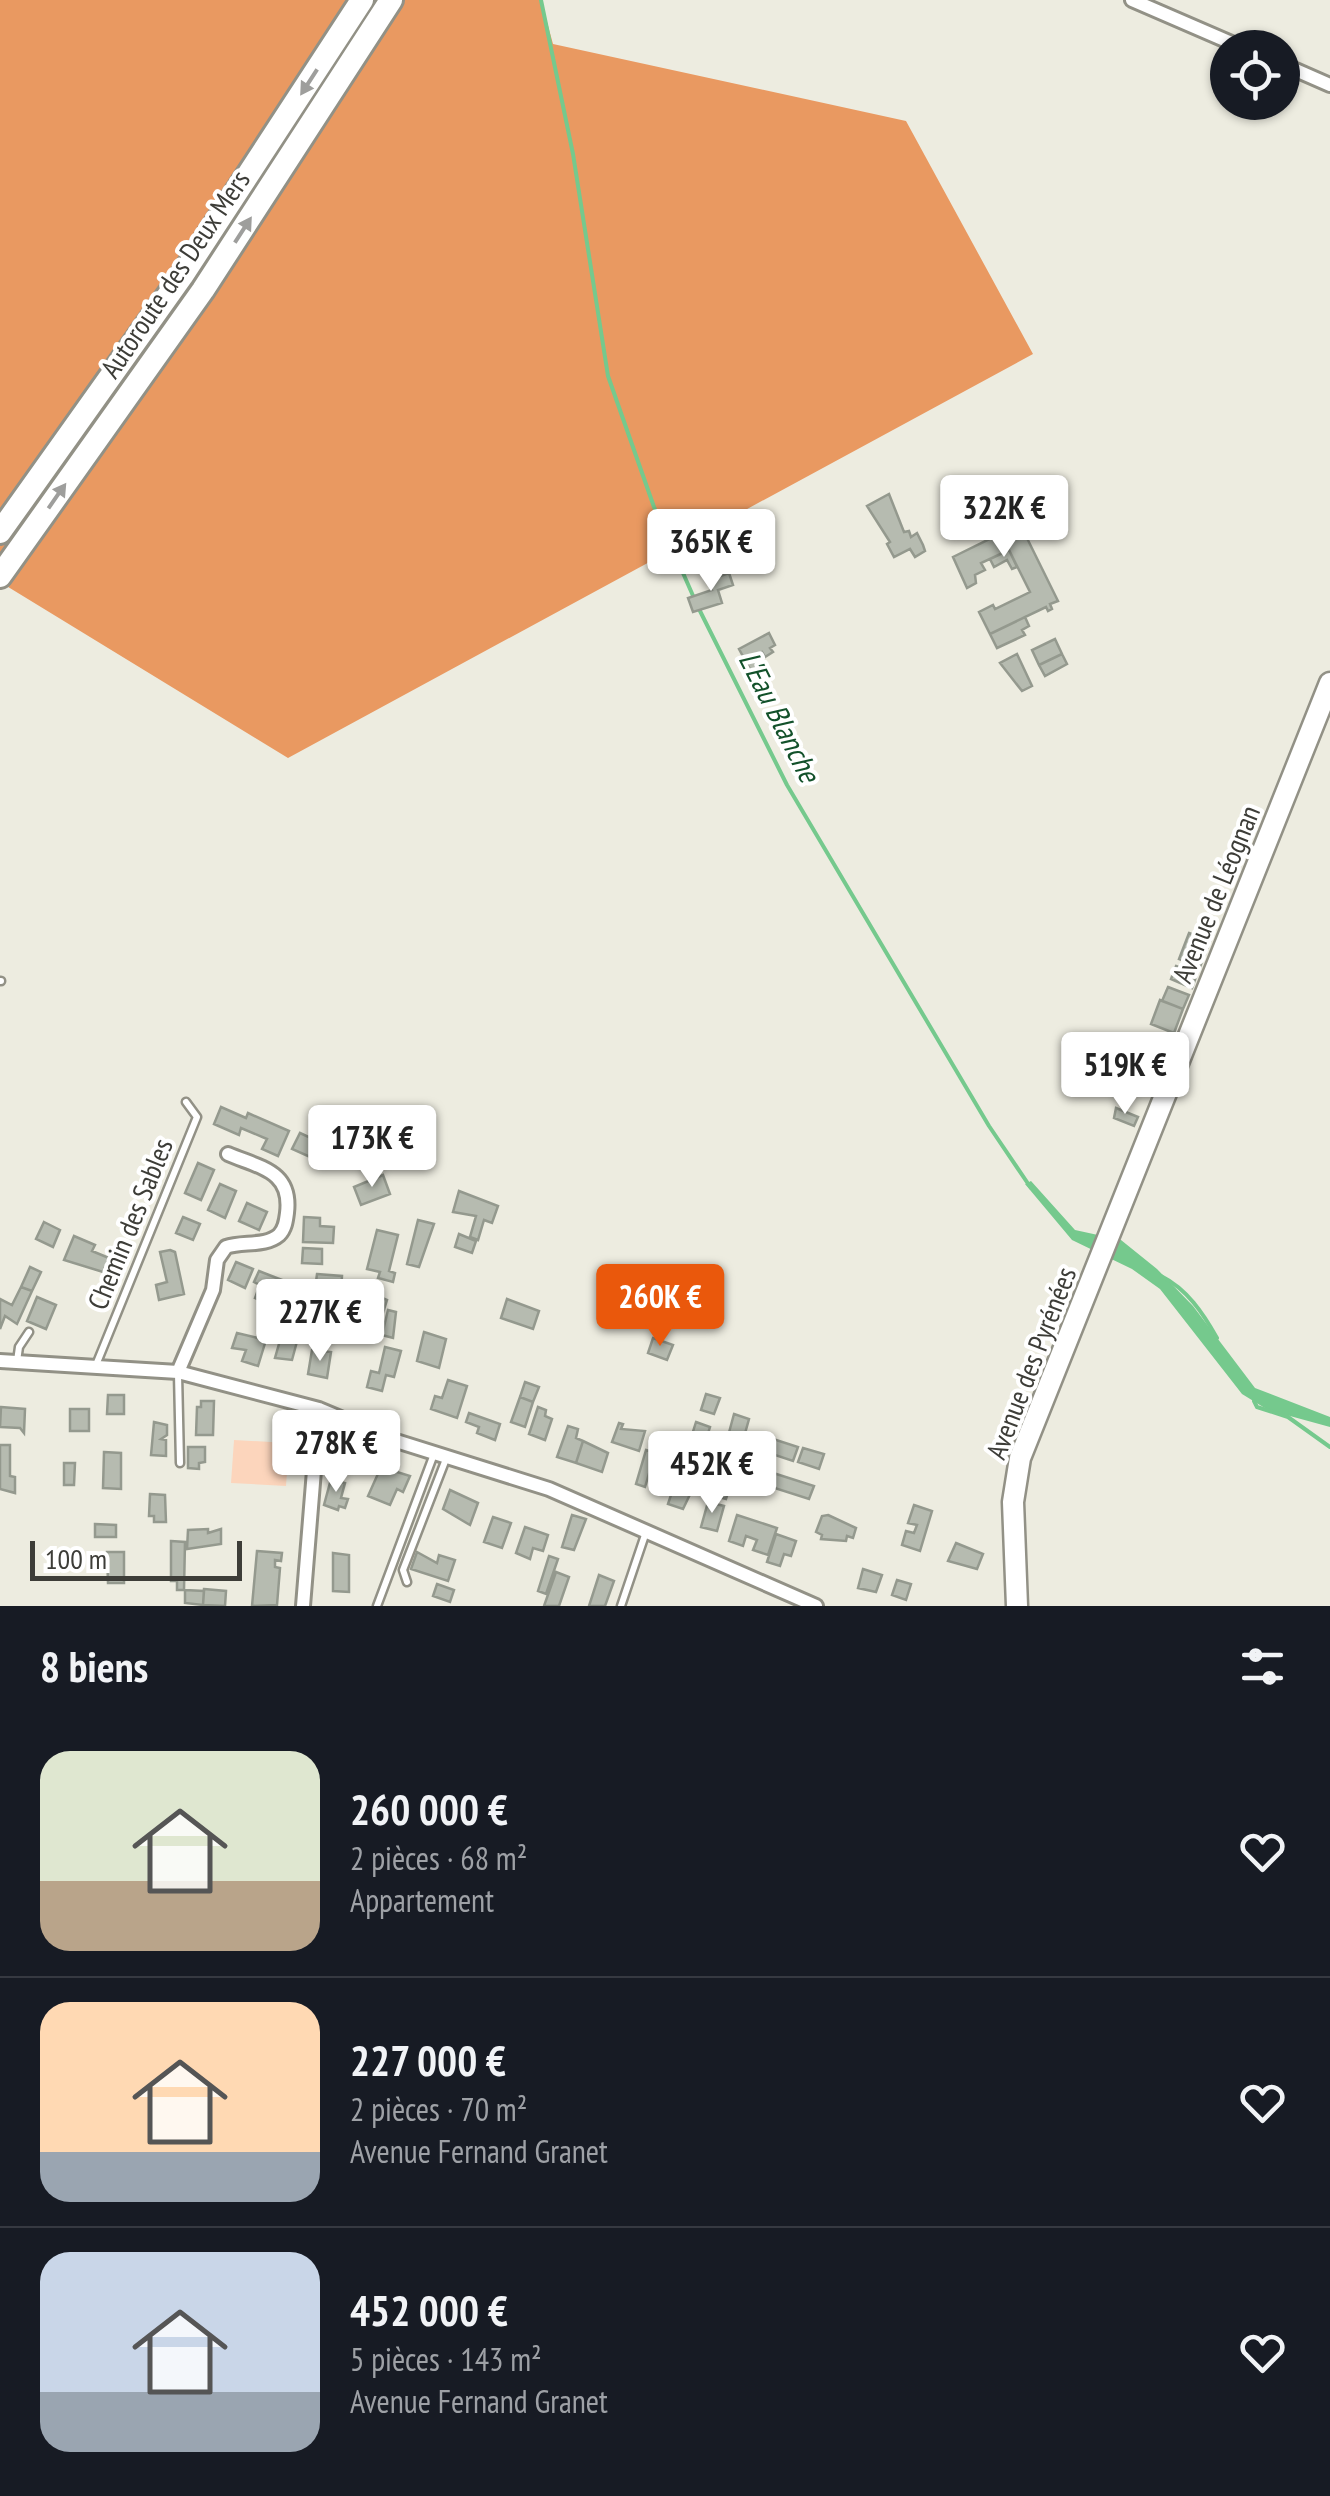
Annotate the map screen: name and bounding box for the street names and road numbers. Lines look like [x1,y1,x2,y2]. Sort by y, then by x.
street label: Autoroute des Deux Mers [91,163,258,385]
street label: Avenue de Léognan [1163,800,1268,988]
street label: Chemin des Sables [78,1133,181,1315]
street label: Avenue des Pyrénées [977,1261,1084,1464]

